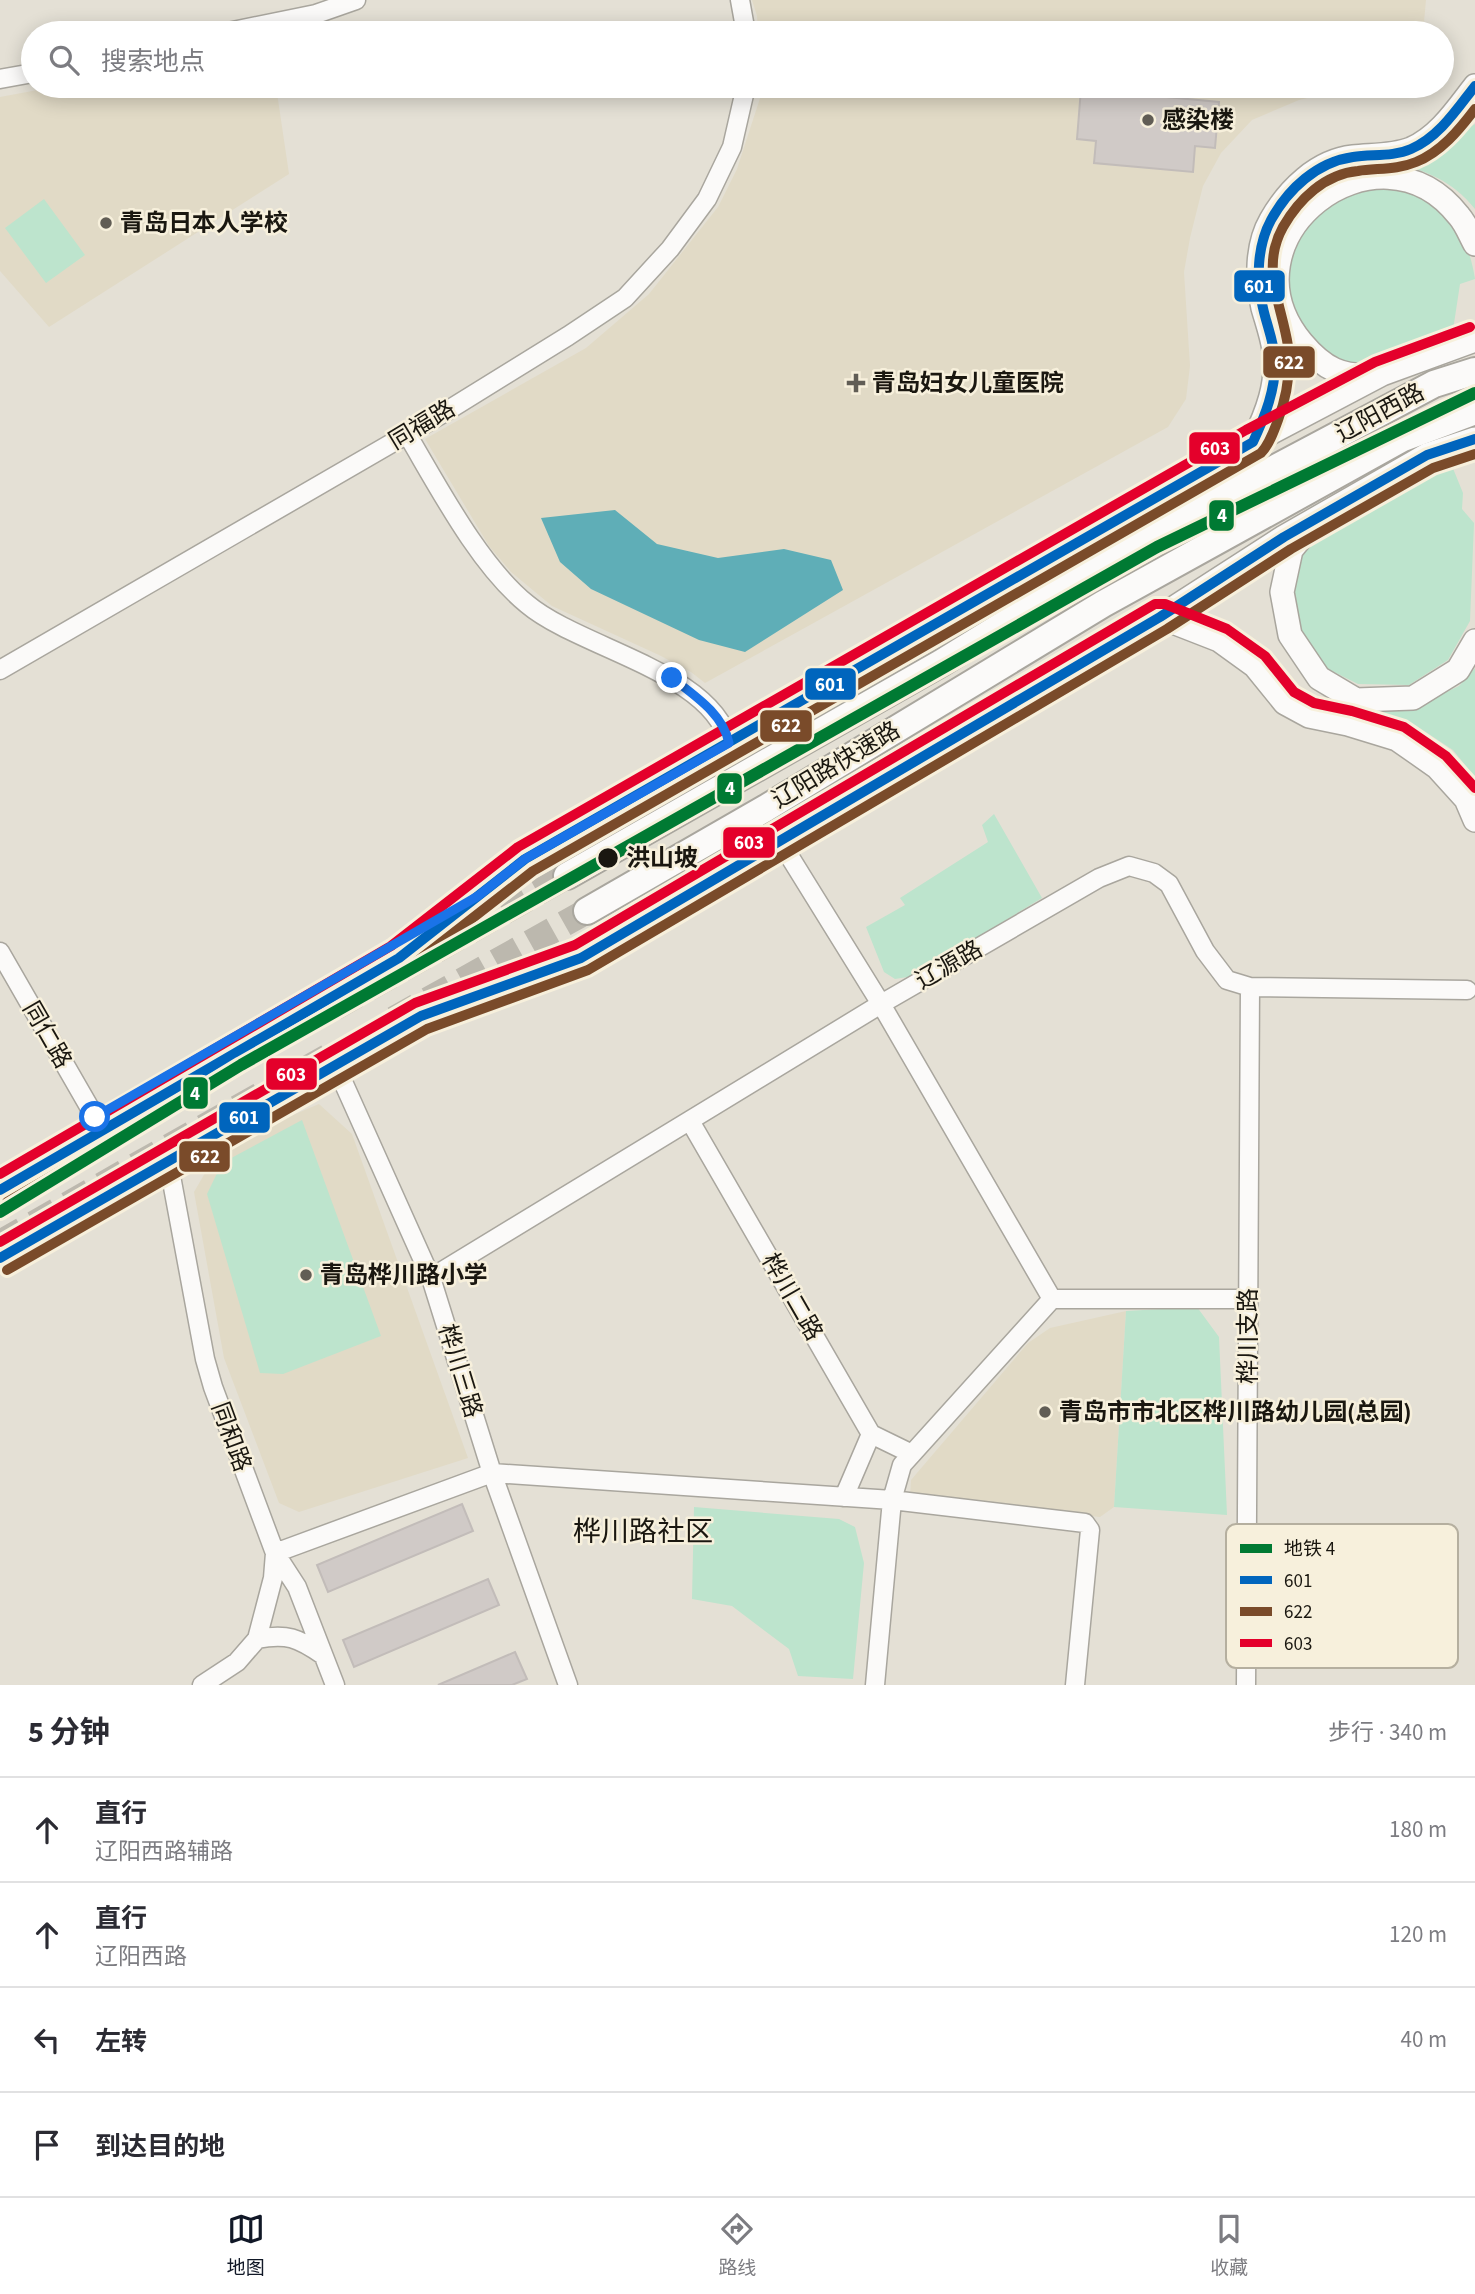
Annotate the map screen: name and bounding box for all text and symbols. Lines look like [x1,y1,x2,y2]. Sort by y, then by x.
search box [21,21,1454,98]
icon: search [45,41,83,79]
text: 搜索地点 [101,43,205,80]
place label: 感染楼 [1162,103,1234,138]
marker: 感染楼 [1140,112,1156,128]
place label: 青岛日本人学校 [120,206,288,241]
marker: 青岛日本人学校 [98,215,114,231]
line badge: 601 [1233,269,1286,303]
text: 601 [1244,274,1274,301]
line badge: 622 [1262,345,1316,379]
text: 622 [1274,350,1304,377]
place label: 青岛妇女儿童医院 [872,366,1064,401]
marker: 青岛妇女儿童医院 [846,373,866,393]
street label: 辽阳西路 [1329,375,1431,451]
street label: 同福路 [382,391,462,459]
line badge: 603 [1188,431,1241,465]
text: 603 [1200,436,1230,463]
line badge: 4 [1208,499,1235,532]
text: 4 [1217,503,1227,530]
route end [656,662,687,693]
line badge: 601 [804,667,857,701]
text: 601 [815,672,845,699]
line badge: 622 [759,709,813,743]
street label: 辽阳路快速路 [765,713,907,817]
text: 622 [771,713,801,740]
line badge: 4 [716,772,743,805]
text: 4 [725,776,735,803]
line badge: 603 [722,826,776,859]
text: 603 [734,830,764,857]
place label: 洪山坡 [626,841,698,876]
marker: 洪山坡 [596,846,620,870]
street label: 辽源路 [909,932,989,998]
street label: 同仁路 [14,995,80,1075]
line badge: 603 [265,1057,318,1091]
text: 603 [276,1062,306,1089]
line badge: 4 [182,1076,209,1110]
text: 4 [190,1081,200,1108]
route start [79,1101,110,1132]
line badge: 601 [218,1101,271,1134]
text: 601 [229,1105,259,1132]
line badge: 622 [178,1140,231,1173]
text: 622 [190,1144,220,1171]
street label: 桦川二路 [753,1247,831,1347]
place label: 青岛桦川路小学 [320,1258,488,1293]
marker: 青岛桦川路小学 [298,1267,314,1283]
street label: 桦川支路 [1231,1288,1266,1384]
street label: 桦川三路 [429,1320,491,1422]
place label: 青岛市市北区桦川路幼儿园(总园) [1059,1395,1412,1430]
street label: 同和路 [202,1397,260,1477]
marker: 青岛市市北区桦川路幼儿园(总园) [1037,1404,1053,1420]
district label: 桦川路社区 [573,1512,713,1552]
legend [1226,1524,1458,1668]
text: 地铁 4 [1284,1536,1335,1563]
text: 601 [1284,1568,1312,1595]
text: 622 [1284,1599,1312,1626]
text: 603 [1284,1631,1312,1658]
text: 5 分钟 [28,1711,110,1754]
text: 步行 · 340 m [1328,1716,1447,1749]
text: 直行 [95,1795,147,1832]
icon: ahead [28,1811,66,1849]
text: 180 m [1389,1813,1447,1846]
text: 辽阳西路辅路 [95,1835,233,1868]
text: 直行 [95,1900,147,1937]
icon: ahead [28,1916,66,1954]
text: 120 m [1389,1918,1447,1951]
text: 辽阳西路 [95,1940,187,1973]
icon: left [28,2021,66,2059]
text: 左转 [95,2023,147,2060]
text: 40 m [1400,2023,1447,2056]
icon: arrive [28,2126,66,2164]
text: 到达目的地 [95,2128,225,2165]
tab: 地图 [227,2210,265,2282]
tab: 路线 [718,2210,756,2282]
tab: 收藏 [1210,2210,1248,2282]

